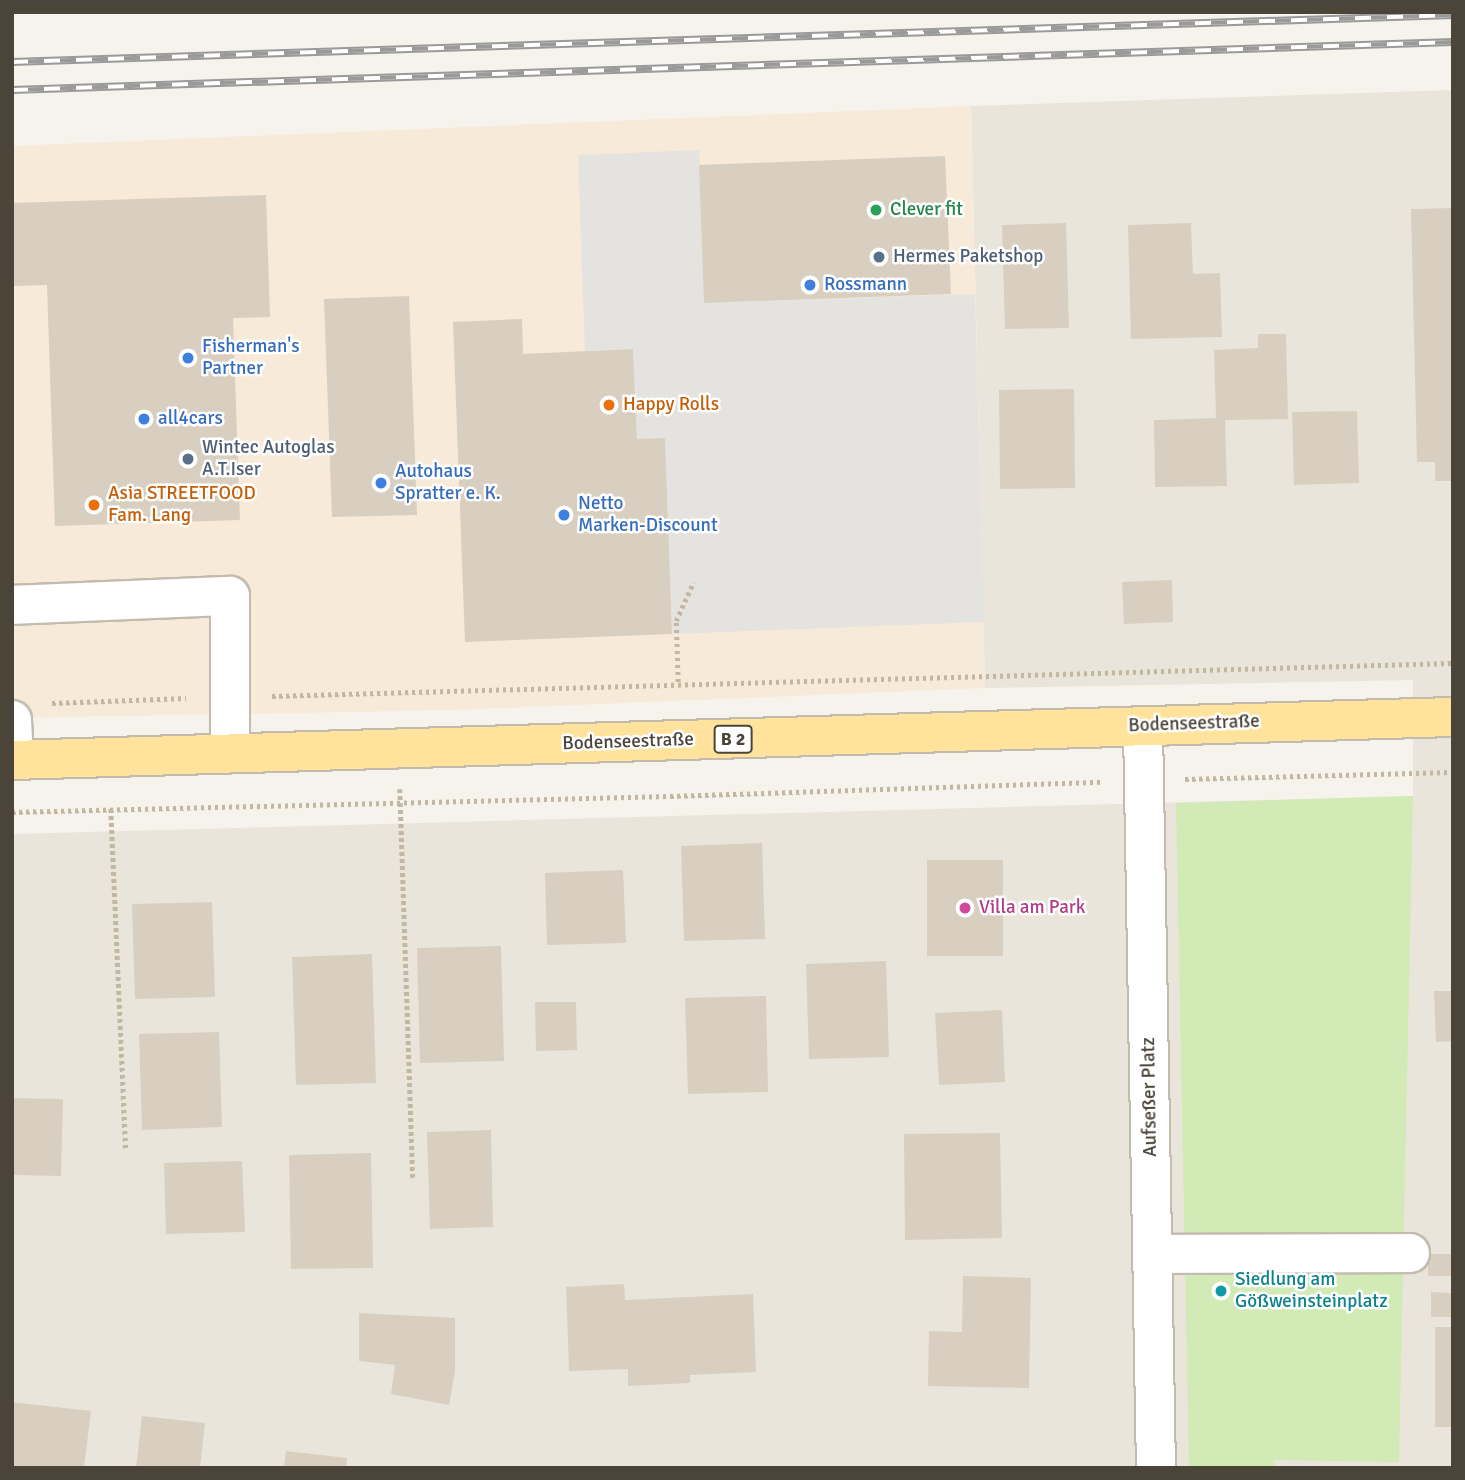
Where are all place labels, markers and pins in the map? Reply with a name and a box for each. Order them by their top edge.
place label: Clever fit [890,199,963,221]
marker: Clever fit [868,202,884,218]
place label: Hermes Paketshop [893,246,1043,268]
marker: Hermes Paketshop [871,249,887,265]
place label: Rossmann [824,274,907,296]
marker: Rossmann [802,277,818,293]
place label: Fisherman's Partner [202,336,300,380]
marker: Fisherman's Partner [180,350,196,366]
place label: Happy Rolls [623,394,719,416]
marker: Happy Rolls [601,397,617,413]
place label: all4cars [158,408,223,430]
marker: all4cars [136,411,152,427]
place label: Wintec Autoglas A.T.Iser [202,437,335,481]
marker: Wintec Autoglas A.T.Iser [180,451,196,467]
place label: Autohaus Spratter e. K. [395,461,501,505]
marker: Autohaus Spratter e. K. [373,475,389,491]
place label: Asia STREETFOOD Fam. Lang [108,483,256,527]
place label: Netto Marken-Discount [578,493,718,537]
marker: Asia STREETFOOD Fam. Lang [86,497,102,513]
marker: Netto Marken-Discount [556,507,572,523]
place label: Villa am Park [979,897,1085,919]
marker: Villa am Park [957,900,973,916]
place label: Siedlung am Gößweinsteinplatz [1235,1269,1388,1313]
marker: Siedlung am Gößweinsteinplatz [1213,1283,1229,1299]

